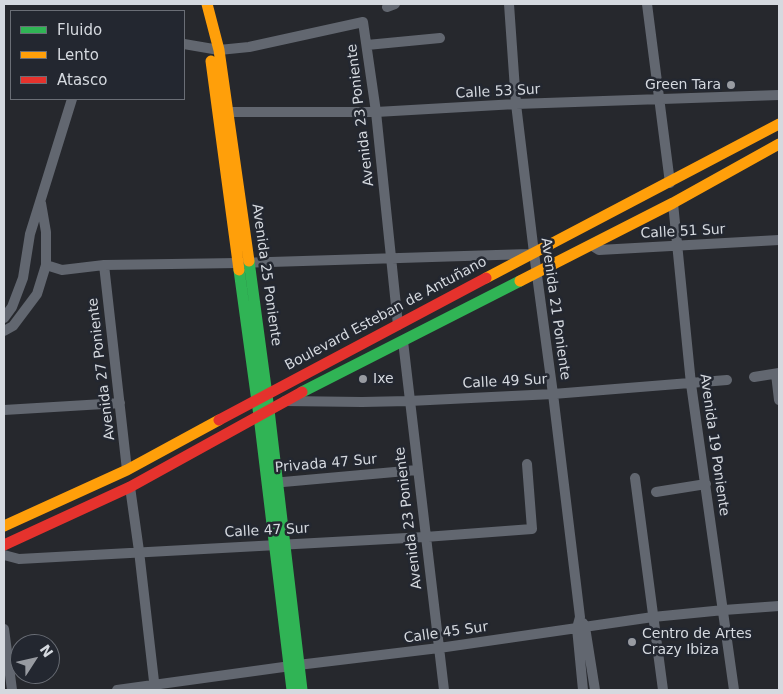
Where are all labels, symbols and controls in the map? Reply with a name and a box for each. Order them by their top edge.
legend [10,10,185,100]
text: Fluido [57,21,102,39]
street label: Avenida 23 Poniente [344,43,378,187]
text: Lento [57,46,99,64]
text: Atasco [57,71,107,89]
place label: Green Tara [645,77,721,93]
marker: Green Tara [725,79,737,91]
street label: Calle 53 Sur [455,81,541,103]
street label: Avenida 25 Poniente [248,203,284,347]
street label: Calle 51 Sur [640,221,726,243]
street label: Avenida 21 Poniente [537,237,573,381]
street label: Boulevard Esteban de Antuñano [282,254,490,374]
street label: Avenida 27 Poniente [85,297,119,441]
place label: Ixe [373,371,394,387]
street label: Calle 49 Sur [462,371,548,393]
marker: Ixe [357,373,369,385]
street label: Avenida 19 Poniente [696,373,732,517]
street label: Avenida 23 Poniente [392,446,426,590]
street label: Privada 47 Sur [274,451,378,477]
street label: Calle 47 Sur [224,520,310,542]
street label: Calle 45 Sur [403,619,489,647]
place label: Centro de Artes Crazy Ibiza [642,626,752,658]
north arrow [10,634,60,684]
marker: Centro de Artes Crazy Ibiza [626,636,638,648]
text: N [37,642,56,660]

